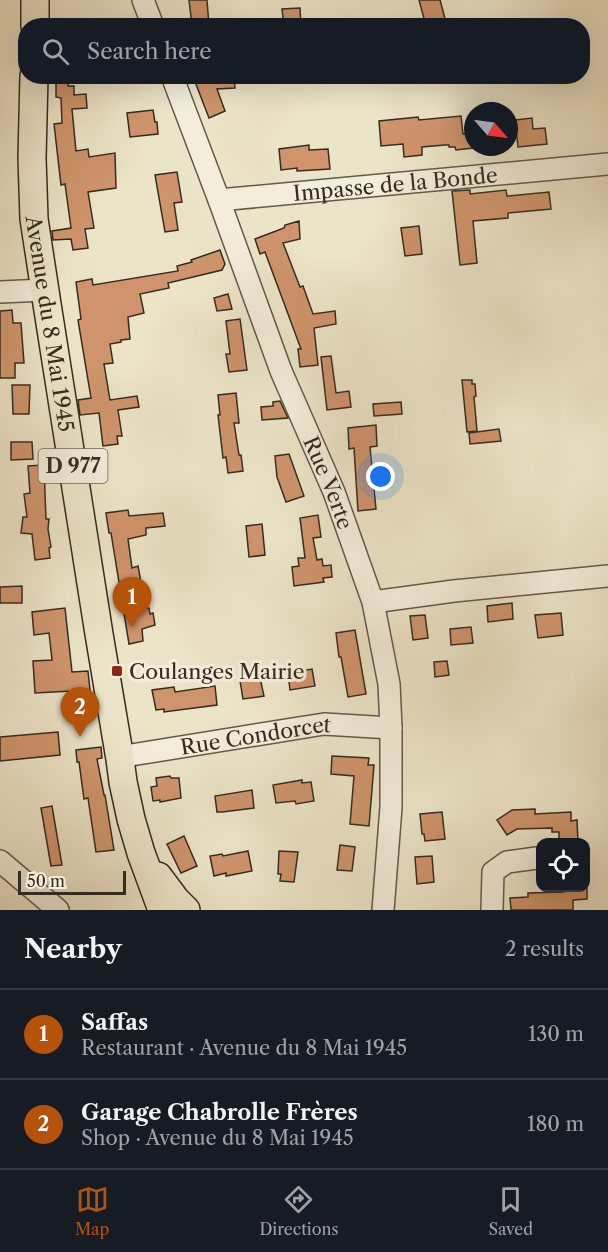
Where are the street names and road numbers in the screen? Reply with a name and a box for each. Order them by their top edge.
street label: Impasse de la Bonde [292,162,499,206]
street label: Avenue du 8 Mai 1945 [21,213,79,434]
street label: Rue Verte [299,432,359,532]
road number: D 977 [38,449,107,483]
street label: Rue Condorcet [178,711,332,759]

